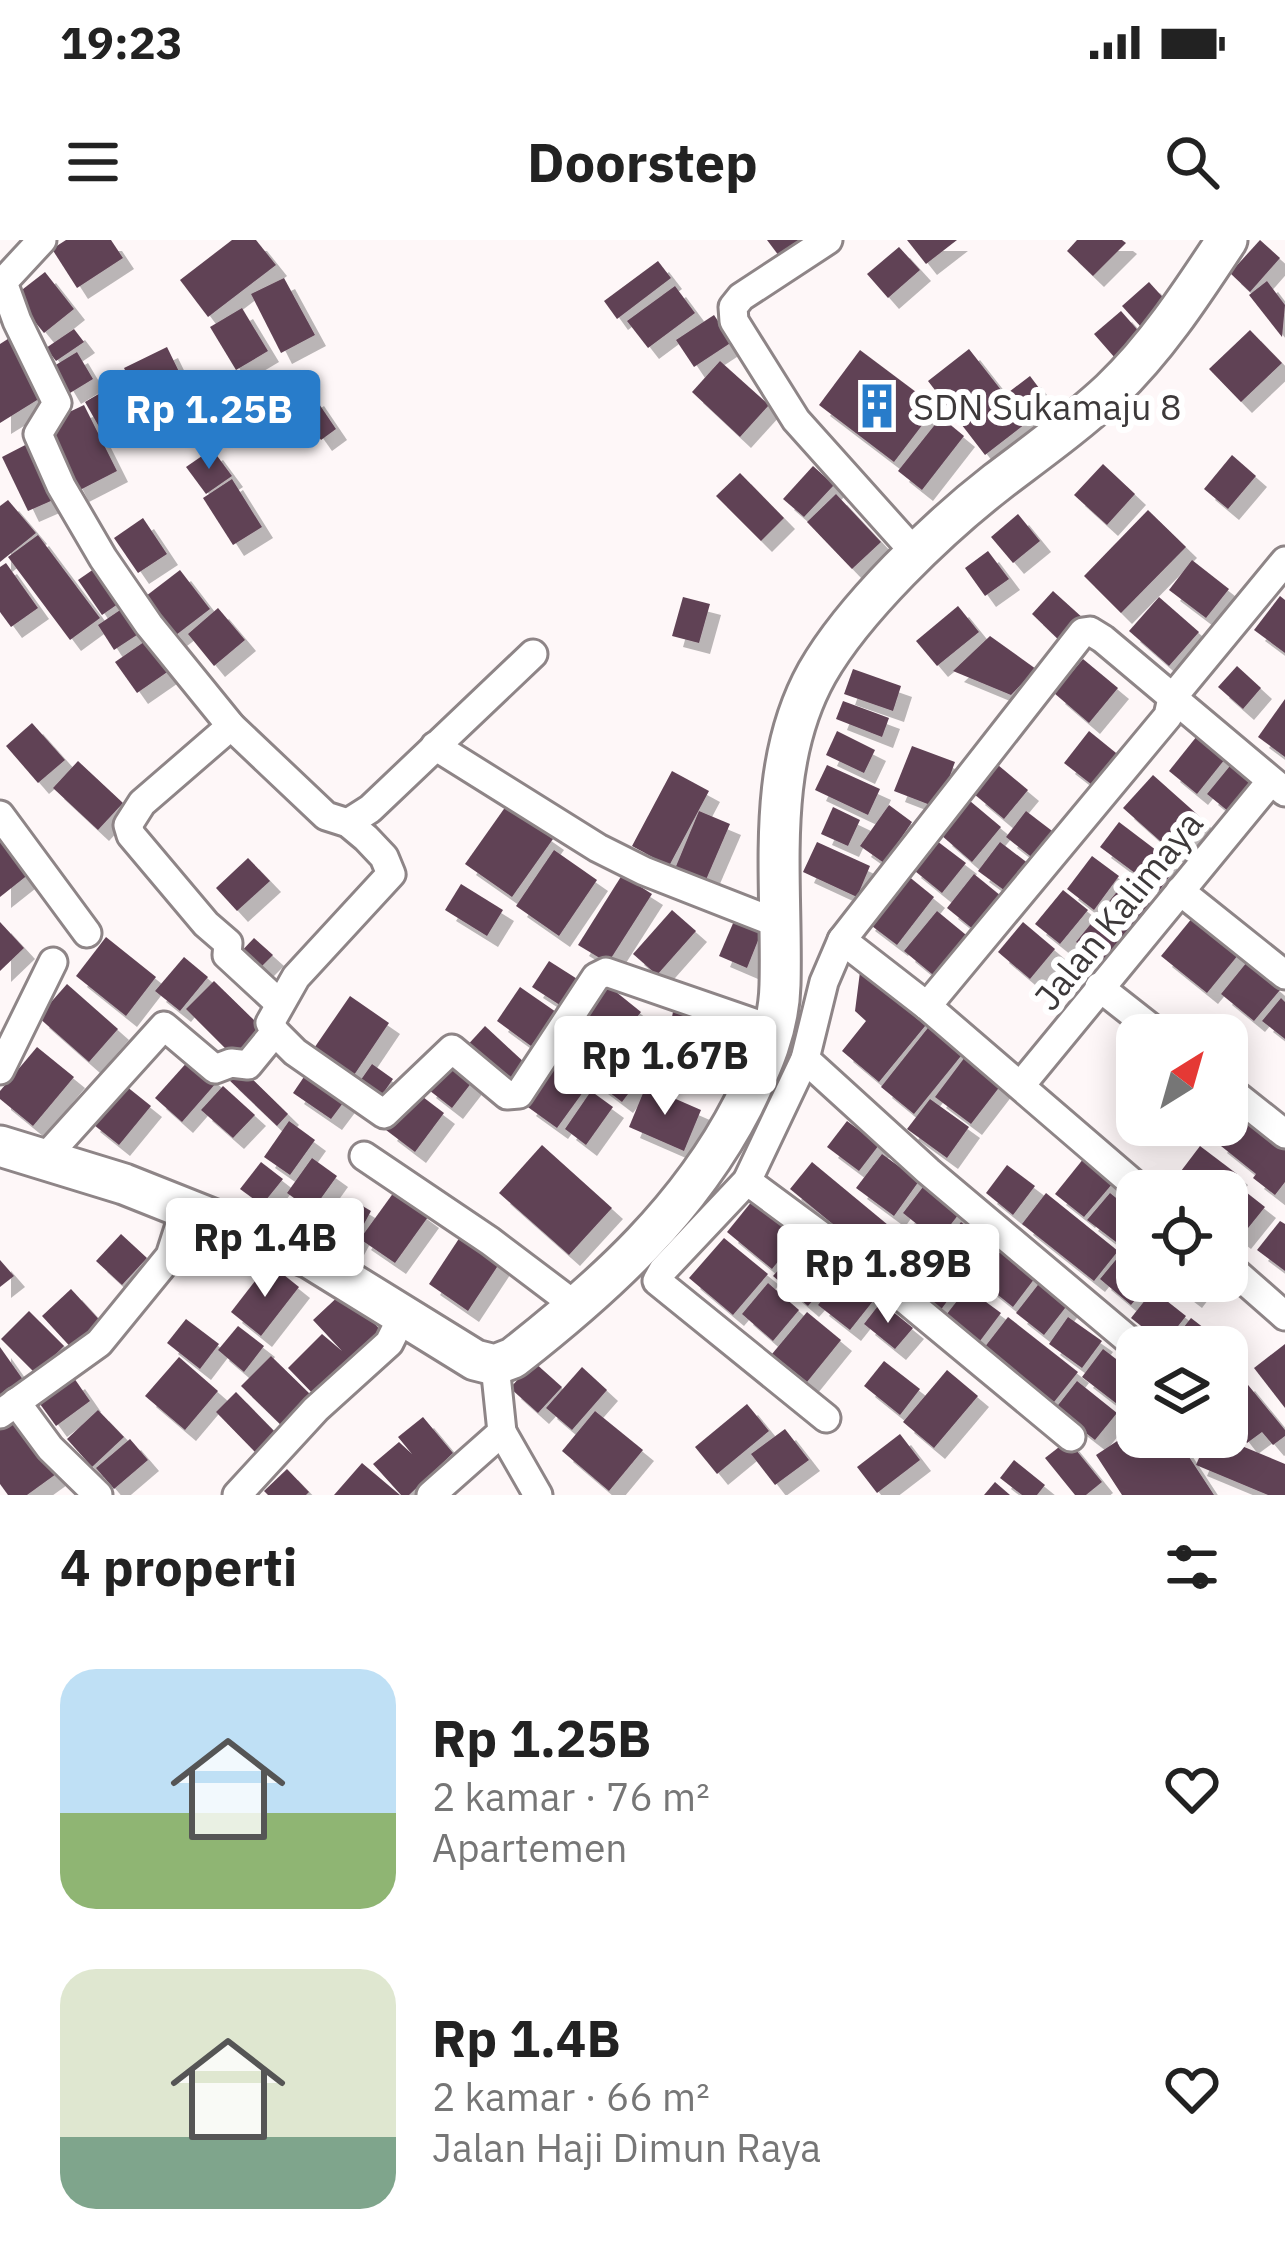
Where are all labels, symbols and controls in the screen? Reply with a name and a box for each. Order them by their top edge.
text: 19:23 [60,13,183,71]
text: Doorstep [527,127,758,197]
icon: menu [60,129,126,195]
icon: search [1159,129,1225,195]
pin: Rp 1.25B [85,370,333,472]
building icon: SDN Sukamaju 8 [852,381,902,431]
text: Rp 1.25B [125,383,293,434]
place label: SDN Sukamaju 8 [913,383,1182,430]
street label: Jalan Kalimaya [1023,801,1213,1019]
north arrow [1116,1014,1248,1146]
map controls [1116,1014,1248,1458]
pin: Rp 1.67B [541,1016,789,1118]
text: Rp 1.67B [581,1029,749,1080]
button: locate [1116,1170,1248,1302]
pin: Rp 1.4B [154,1198,376,1300]
text: Rp 1.4B [193,1211,337,1262]
pin: Rp 1.89B [764,1224,1012,1326]
text: Rp 1.89B [804,1237,972,1288]
button: layers [1116,1326,1248,1458]
text: 4 properti [60,1534,297,1600]
icon: filters [1159,1534,1225,1600]
text: Rp 1.25B [432,1705,651,1771]
icon: home [156,1717,300,1861]
icon: heart [1159,1756,1225,1822]
text: 2 kamar · 76 m² [432,1771,710,1822]
text: Apartemen [432,1822,627,1873]
text: Rp 1.4B [432,2005,620,2071]
icon: home [156,2017,300,2161]
icon: heart [1159,2056,1225,2122]
text: 2 kamar · 66 m² [432,2071,710,2122]
text: Jalan Haji Dimun Raya [432,2122,821,2173]

